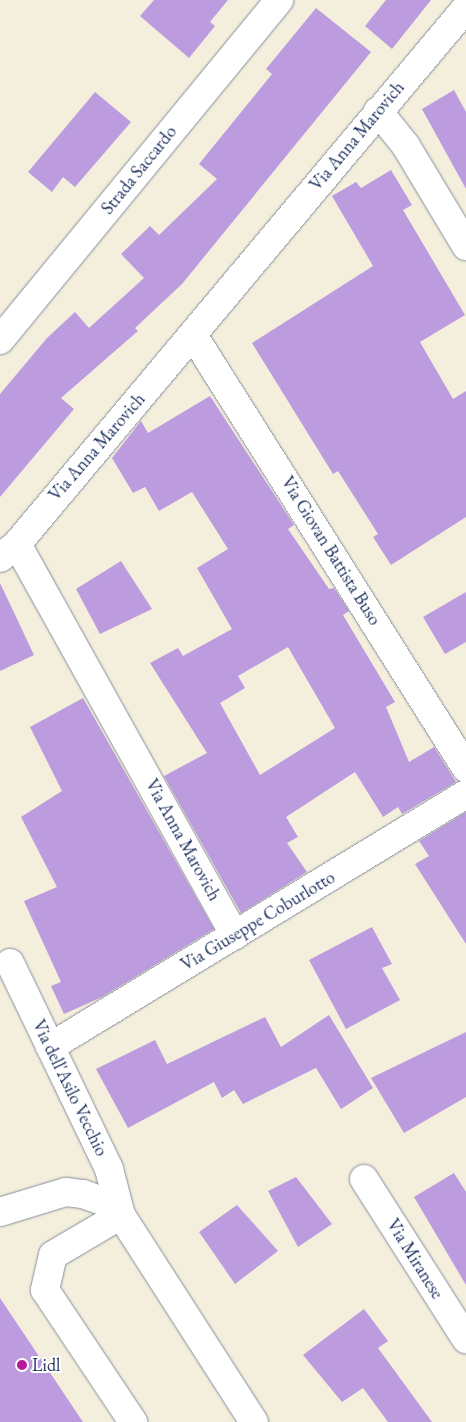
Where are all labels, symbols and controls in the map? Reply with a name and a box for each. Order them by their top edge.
street label: Via Anna Marovich [305,77,409,195]
street label: Strada Saccardo [97,121,181,219]
street label: Via Anna Marovich [44,389,150,505]
street label: Via Giovan Battista Buso [276,473,386,629]
street label: Via Anna Marovich [141,775,225,905]
street label: Via Giuseppe Coburlotto [177,866,339,976]
street label: Via dell'Asilo Vecchio [28,1016,112,1160]
street label: Via Miranese [382,1215,448,1303]
place label: Lidl [32,1354,60,1376]
marker: Lidl [16,1359,28,1371]

